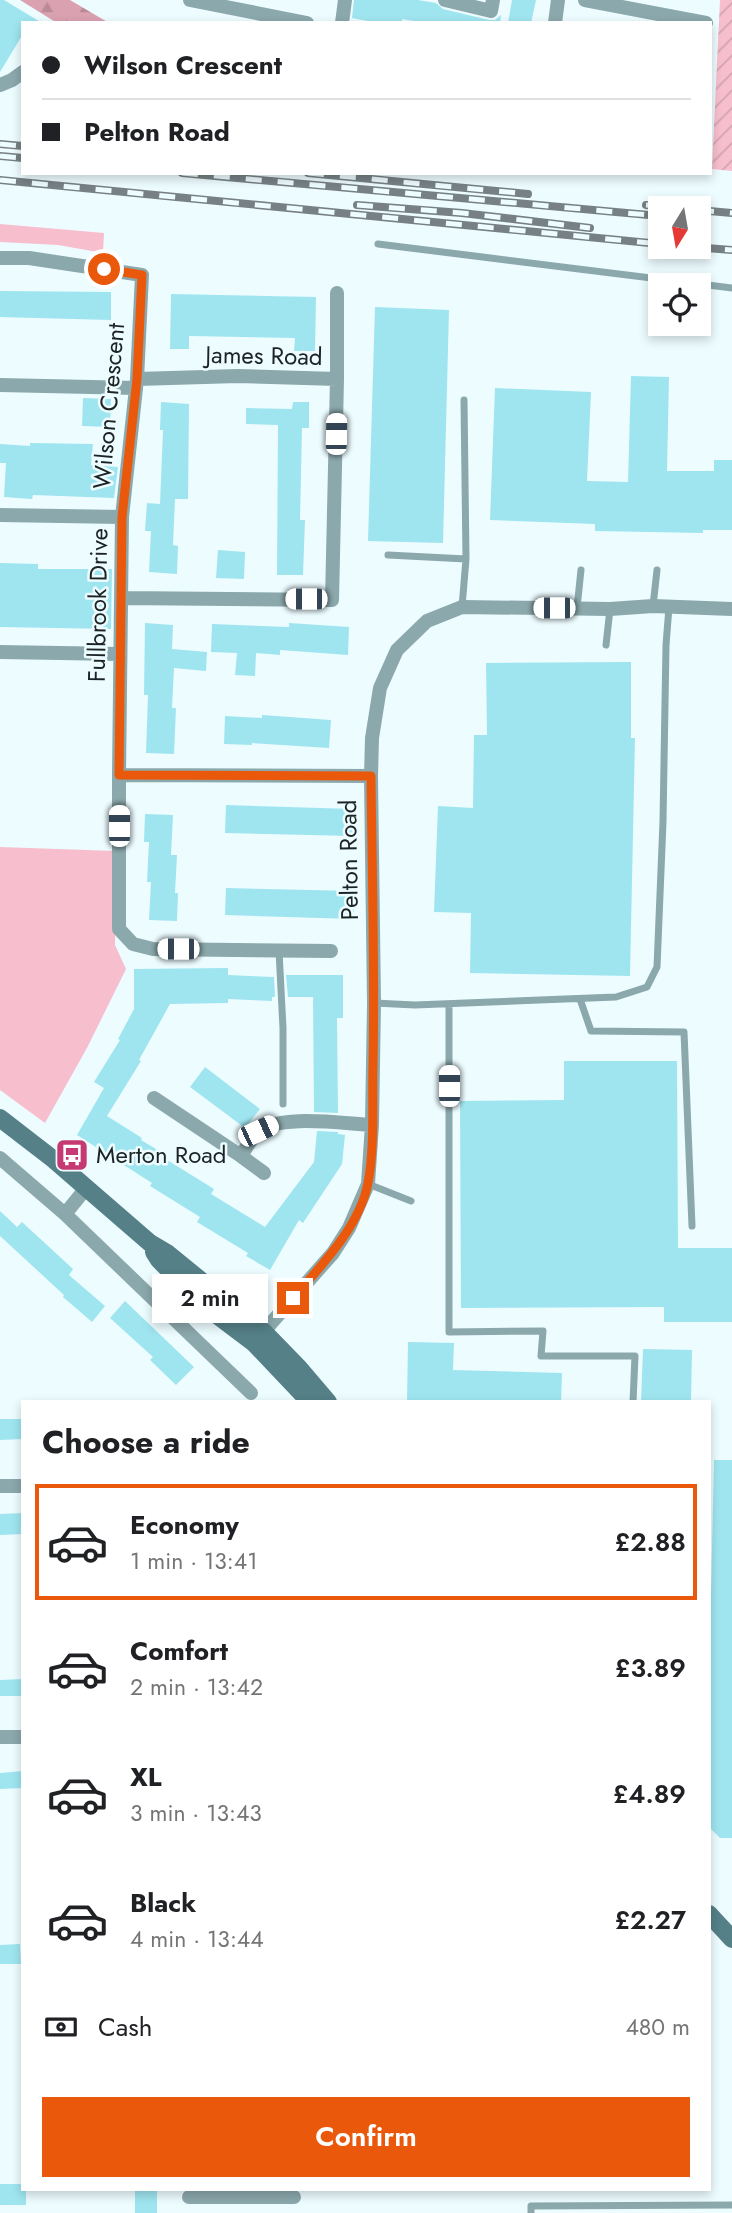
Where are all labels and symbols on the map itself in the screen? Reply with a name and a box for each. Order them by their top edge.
north arrow [648,196,710,259]
route start [88,253,120,285]
street label: Wilson Crescent [84,321,133,490]
street label: James Road [202,337,323,374]
car [326,413,347,455]
street label: Fullbrook Drive [79,528,116,682]
car [286,589,328,610]
car [534,598,576,619]
street label: Pelton Road [330,799,367,921]
car [109,805,130,847]
car [158,939,200,960]
car [439,1065,460,1107]
car [235,1113,282,1149]
bus stop icon: Merton Road [53,1136,91,1174]
place label: Merton Road [96,1137,226,1172]
callout: 2 min [153,1274,268,1322]
route end [277,1282,309,1314]

